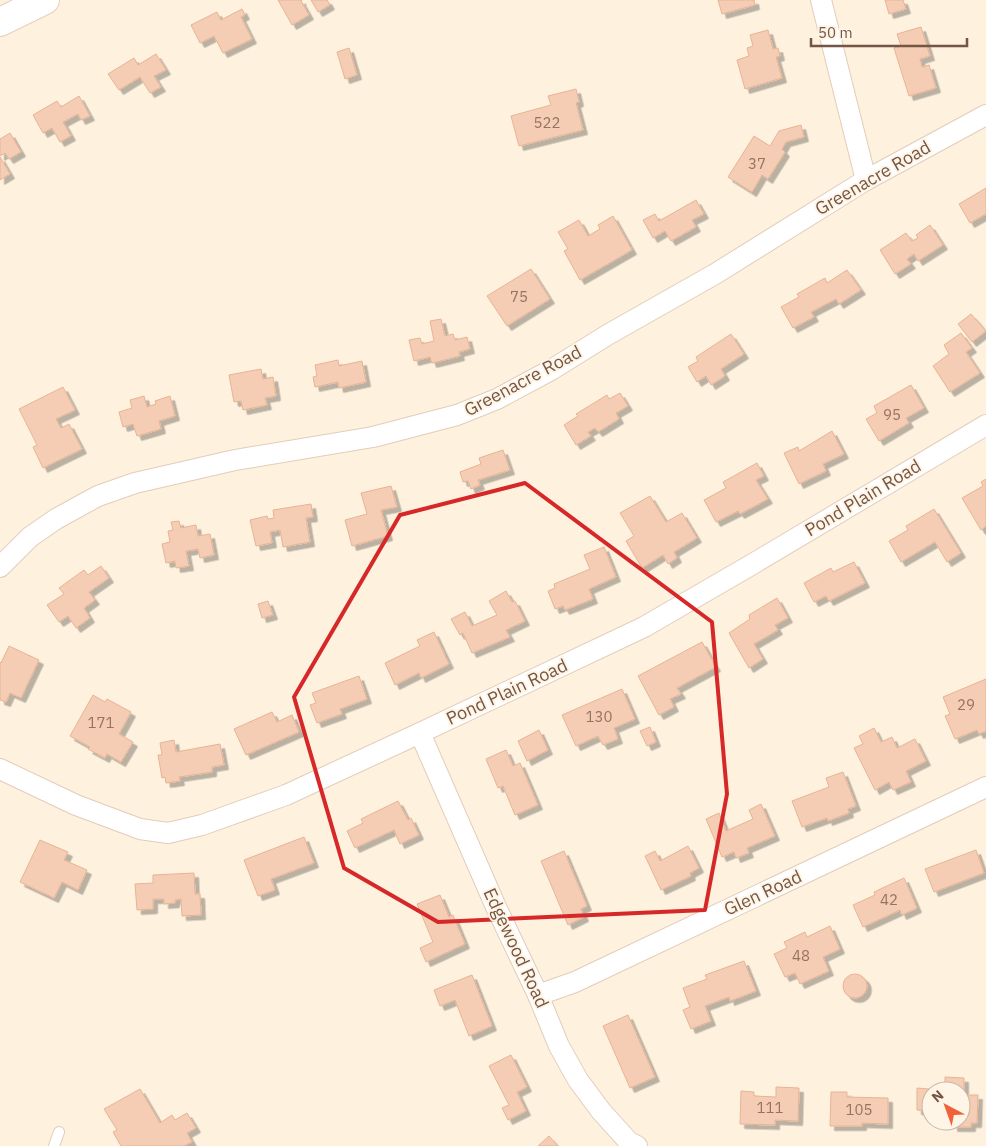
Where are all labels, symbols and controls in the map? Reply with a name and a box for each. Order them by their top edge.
scale bar [811,15,967,47]
text: 50 m [818,23,853,42]
house number: 522 [533,113,561,132]
street label: Greenacre Road [811,135,935,220]
house number: 37 [748,154,766,173]
house number: 75 [510,287,528,306]
street label: Greenacre Road [460,340,585,421]
house number: 95 [883,405,901,424]
street label: Pond Plain Road [801,454,925,541]
street label: Pond Plain Road [442,653,571,730]
house number: 29 [957,695,975,714]
house number: 130 [585,707,613,726]
house number: 171 [87,713,115,732]
street label: Glen Road [720,865,805,921]
street label: Edgewood Road [479,884,554,1012]
house number: 42 [880,890,898,909]
house number: 48 [792,946,810,965]
north arrow [921,1081,971,1131]
text: N [928,1086,947,1106]
house number: 111 [756,1098,784,1117]
house number: 105 [845,1100,873,1119]

